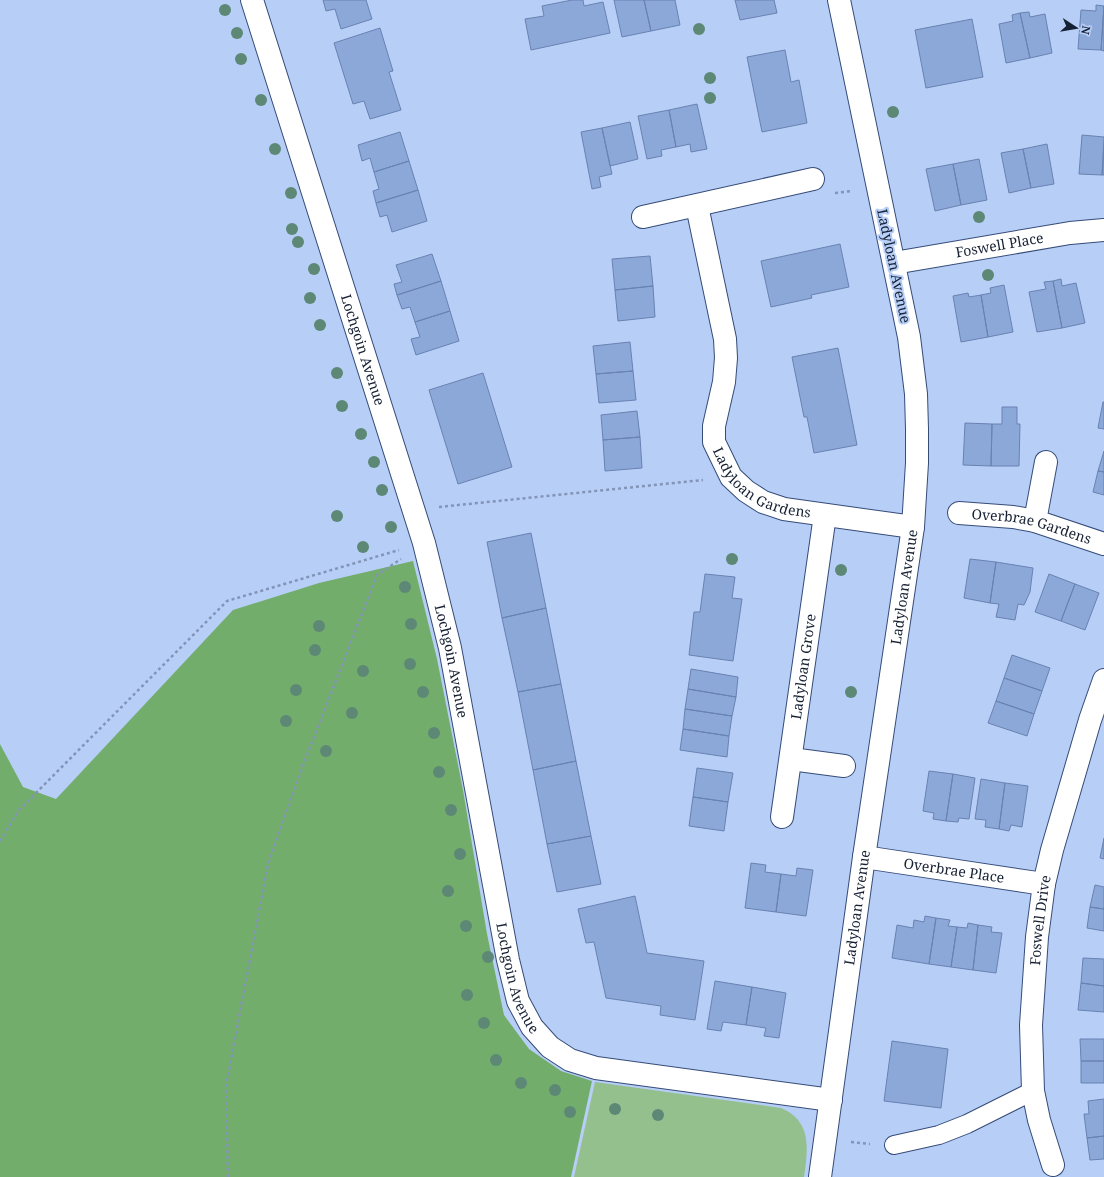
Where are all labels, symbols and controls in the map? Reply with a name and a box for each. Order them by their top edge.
north arrow [1056,8,1096,48]
text: N [1078,24,1095,36]
street label: Ladyloan Avenue [873,207,916,325]
street label: Foswell Place [954,228,1045,261]
street label: Lochgoin Avenue [337,292,390,408]
street label: Ladyloan Gardens [709,444,812,522]
street label: Overbrae Gardens [971,504,1094,548]
street label: Ladyloan Avenue [886,528,922,646]
street label: Lochgoin Avenue [431,602,473,719]
street label: Ladyloan Grove [786,612,820,720]
street label: Ladyloan Avenue [839,849,874,966]
street label: Overbrae Place [902,853,1006,887]
street label: Foswell Drive [1025,873,1055,966]
street label: Lochgoin Avenue [492,921,543,1037]

